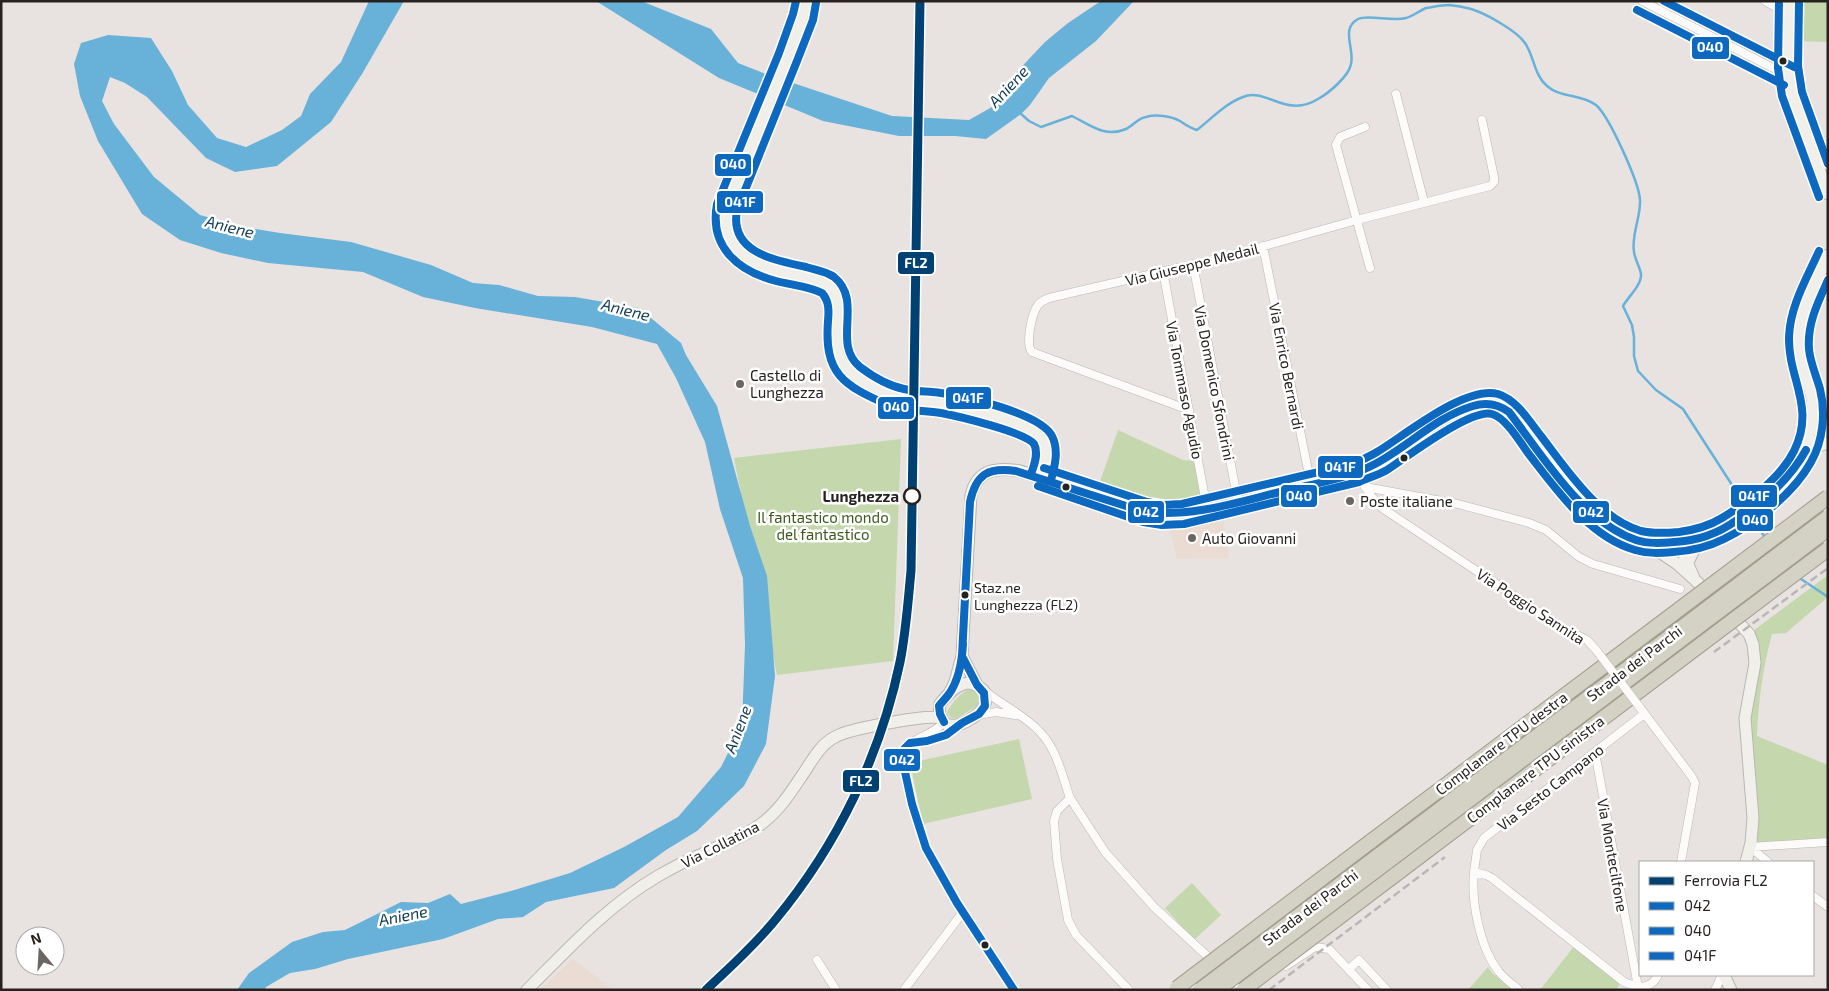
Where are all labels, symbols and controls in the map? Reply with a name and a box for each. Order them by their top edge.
line badge: 040 [1691,36,1730,60]
text: 040 [1697,38,1723,55]
unlabelled marker [1778,56,1788,66]
water label: Aniene [983,61,1032,111]
line badge: 040 [714,153,752,177]
text: 040 [720,155,746,172]
line badge: 041F [716,190,764,214]
text: 041F [724,193,756,210]
water label: Aniene [203,211,257,241]
street label: Via Giuseppe Medail [1123,239,1261,289]
line badge: FL2 [897,251,935,275]
text: FL2 [904,254,928,271]
water label: Aniene [599,294,653,324]
street label: Via Enrico Bernardi [1266,301,1308,431]
street label: Via Domenico Sfondrini [1191,304,1239,462]
street label: Via Tommaso Agudio [1163,319,1207,461]
place label: Castello di Lunghezza [750,366,824,401]
marker: Castello di Lunghezza [734,378,746,390]
line badge: 041F [945,386,992,410]
text: 041F [952,389,984,406]
line badge: 040 [877,396,915,420]
text: 040 [883,398,909,415]
unlabelled marker [1399,453,1409,463]
line badge: 041F [1317,455,1364,479]
text: 041F [1324,458,1356,475]
unlabelled marker [1061,482,1071,492]
line badge: 040 [1280,484,1318,508]
line badge: 041F [1730,484,1778,508]
place label: Lunghezza [823,487,899,505]
marker: Lunghezza [903,487,921,505]
text: 040 [1286,487,1312,504]
text: 041F [1738,487,1770,504]
place label: Poste italiane [1360,492,1453,510]
marker: Poste italiane [1344,495,1356,507]
line badge: 042 [1127,500,1165,524]
line badge: 042 [1572,500,1610,524]
text: 042 [1133,503,1159,520]
text: 042 [1578,503,1604,520]
park label: Il fantastico mondo del fantastico [757,508,889,543]
line badge: 040 [1736,508,1774,532]
text: 040 [1742,511,1768,528]
place label: Auto Giovanni [1202,529,1296,547]
marker: Auto Giovanni [1186,532,1198,544]
street label: Via Poggio Sannita [1473,564,1589,648]
place label: Staz.ne Lunghezza (FL2) [974,579,1078,613]
marker: Staz.ne Lunghezza (FL2) [960,590,970,600]
street label: Strada dei Parchi [1583,621,1685,705]
street label: Complanare TPU destra [1431,687,1571,799]
water label: Aniene [719,702,755,756]
street label: Complanare TPU sinistra [1463,711,1607,827]
street label: Via Sesto Campano [1493,740,1607,834]
line badge: 042 [883,748,921,772]
text: 042 [889,751,915,768]
line badge: FL2 [842,769,880,793]
text: FL2 [849,772,873,789]
street label: Via Montecilfone [1594,797,1632,913]
street label: Via Collatina [678,817,762,871]
legend [1639,861,1814,976]
street label: Strada dei Parchi [1259,865,1361,949]
text: Ferrovia FL2 [1684,871,1768,889]
text: 042 [1684,896,1711,914]
water label: Aniene [376,901,430,929]
text: 040 [1684,921,1711,939]
north arrow [15,926,65,976]
text: N [28,929,43,948]
unlabelled marker [980,940,990,950]
text: 041F [1684,946,1716,964]

